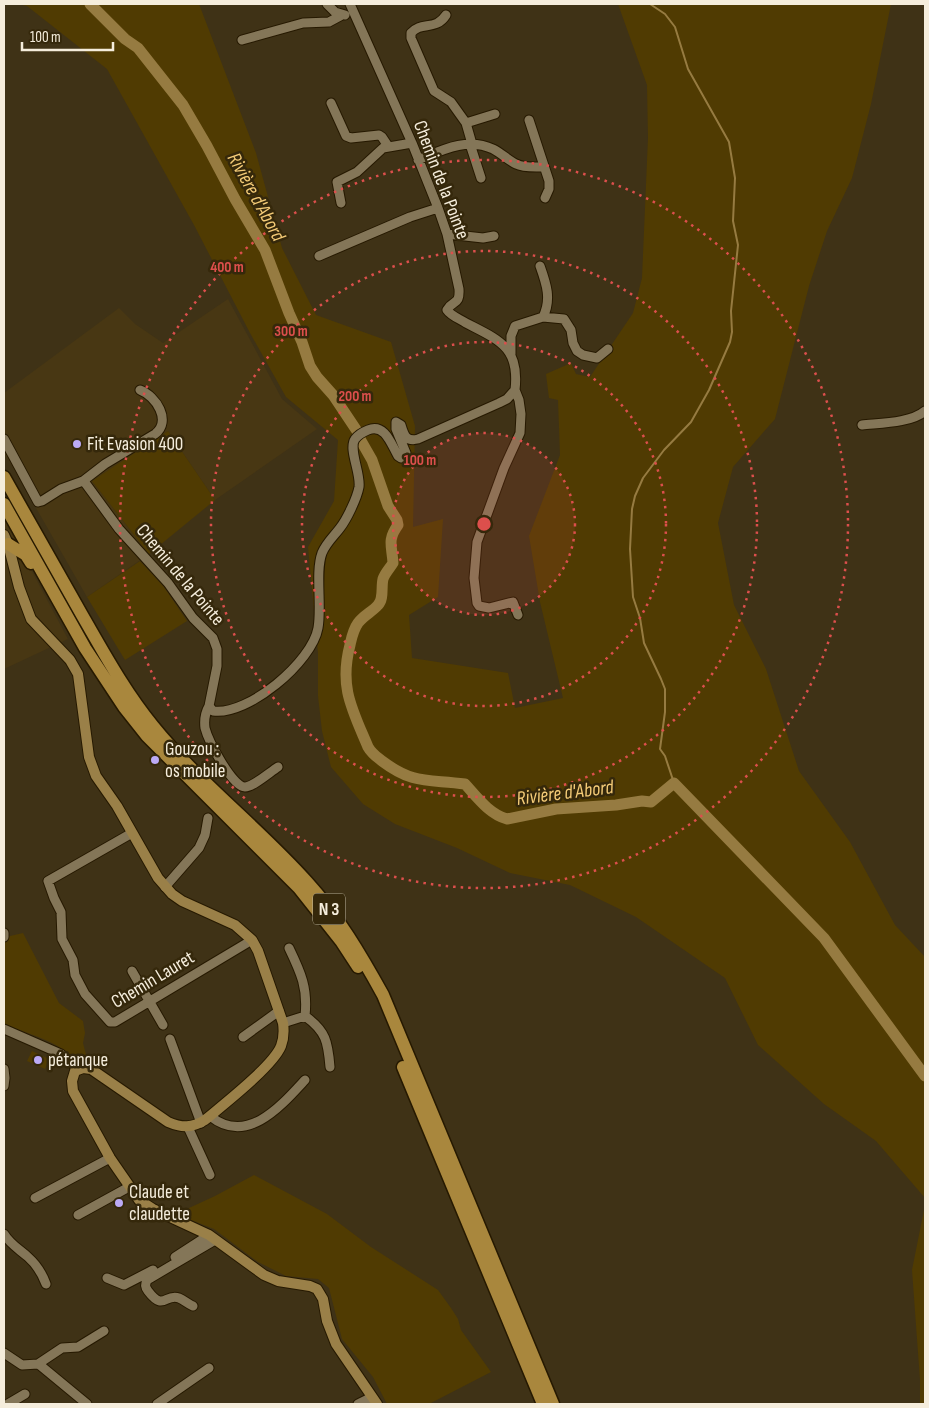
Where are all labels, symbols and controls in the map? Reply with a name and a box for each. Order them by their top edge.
scale bar [22,20,114,52]
text: 100 m [30,28,61,47]
street label: Chemin de la Pointe [408,117,474,243]
water label: Rivière d'Abord [222,149,291,246]
text: 400 m [210,258,244,277]
text: 300 m [274,322,308,341]
text: 200 m [338,387,372,406]
place label: Fit Evasion 400 [87,433,183,456]
marker: Fit Evasion 400 [71,438,83,450]
text: 100 m [404,451,436,470]
centre of rings [475,515,493,533]
street label: Chemin de la Pointe [131,520,229,630]
place label: Gouzou : os mobile [165,738,225,783]
marker: Gouzou : os mobile [149,754,161,766]
water label: Rivière d'Abord [515,775,616,811]
road number: N 3 [313,894,345,924]
street label: Chemin Lauret [107,946,199,1014]
place label: pétanque [48,1049,108,1072]
marker: pétanque [32,1054,44,1066]
place label: Claude et claudette [129,1181,190,1226]
marker: Claude et claudette [113,1197,125,1209]

